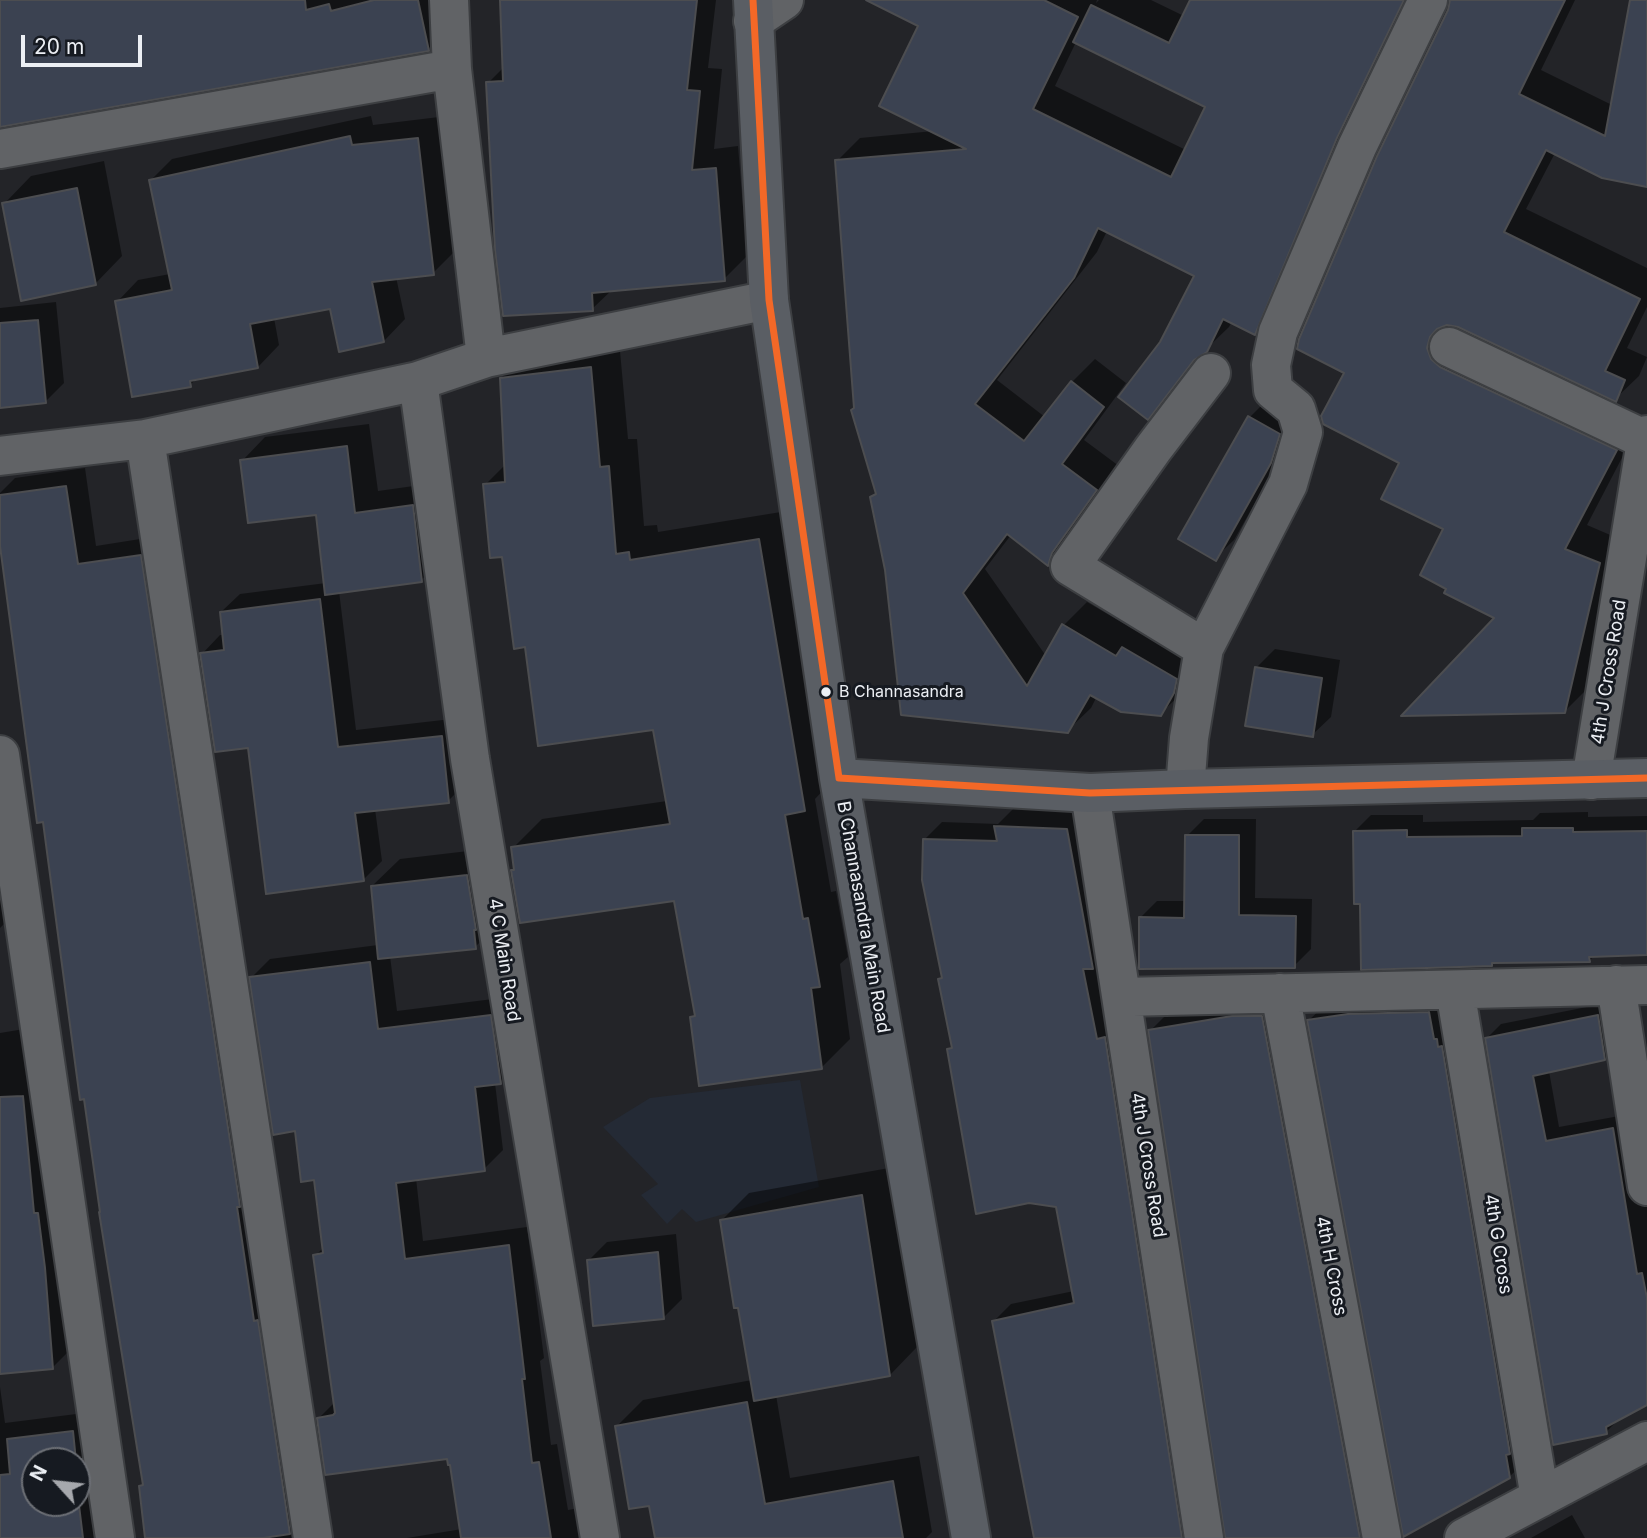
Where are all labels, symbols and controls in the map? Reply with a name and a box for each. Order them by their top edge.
scale bar [24,21,145,65]
text: 20 m [34,34,84,59]
street label: 4th J Cross Road [1587,598,1631,746]
place label: B Channasandra [839,682,964,702]
marker: B Channasandra [819,685,833,699]
street label: B Channasandra Main Road [832,799,894,1035]
street label: 4 C Main Road [484,897,524,1023]
street label: 4th J Cross Road [1126,1091,1170,1239]
street label: 4th G Cross [1479,1192,1517,1296]
street label: 4th H Cross [1311,1214,1351,1318]
north arrow [21,1447,91,1517]
text: N [25,1461,52,1485]

